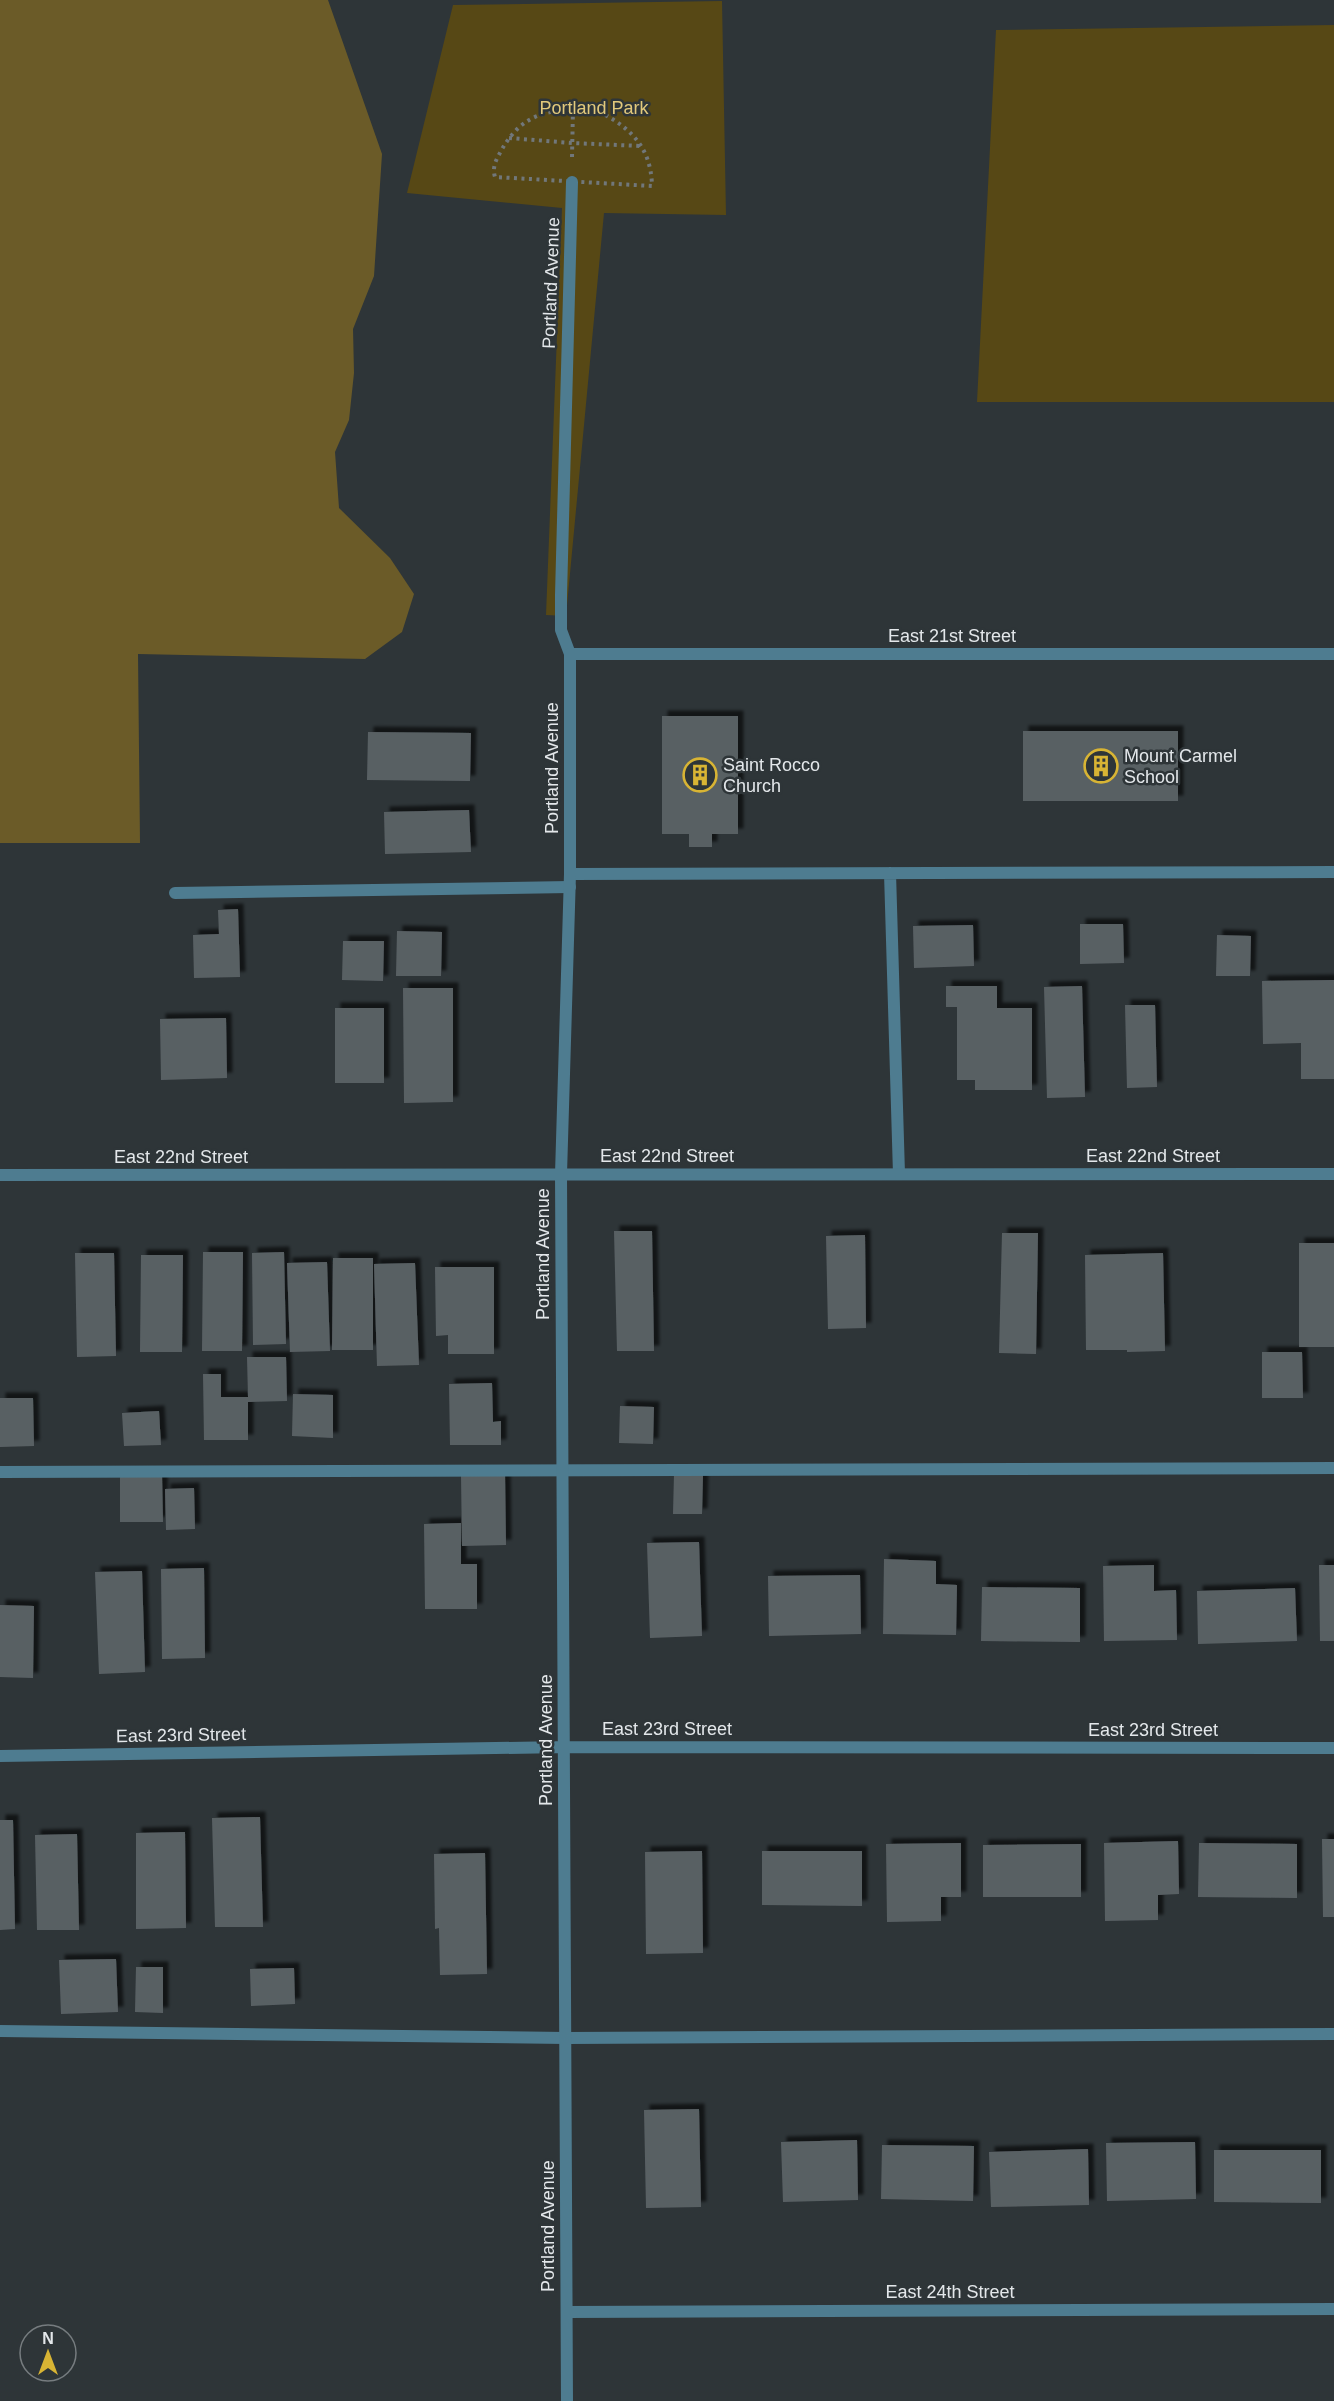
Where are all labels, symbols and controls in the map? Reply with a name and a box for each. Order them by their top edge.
park label: Portland Park [539,98,650,118]
street label: Portland Avenue [539,217,563,349]
street label: East 21st Street [888,626,1016,646]
street label: Portland Avenue [542,702,562,834]
place label: Mount Carmel School [1124,746,1237,787]
building icon: Mount Carmel School [1083,748,1119,784]
place label: Saint Rocco Church [723,755,820,796]
building icon: Saint Rocco Church [682,757,718,793]
street label: East 22nd Street [600,1146,734,1166]
street label: East 22nd Street [1086,1146,1220,1166]
street label: East 22nd Street [114,1147,248,1167]
street label: Portland Avenue [533,1188,553,1320]
street label: Portland Avenue [536,1674,556,1806]
street label: East 23rd Street [602,1719,732,1739]
street label: East 23rd Street [1088,1720,1218,1740]
street label: East 23rd Street [116,1724,246,1746]
street label: Portland Avenue [538,2160,558,2292]
street label: East 24th Street [885,2282,1015,2302]
north arrow [18,2323,78,2383]
text: N [42,2330,54,2347]

